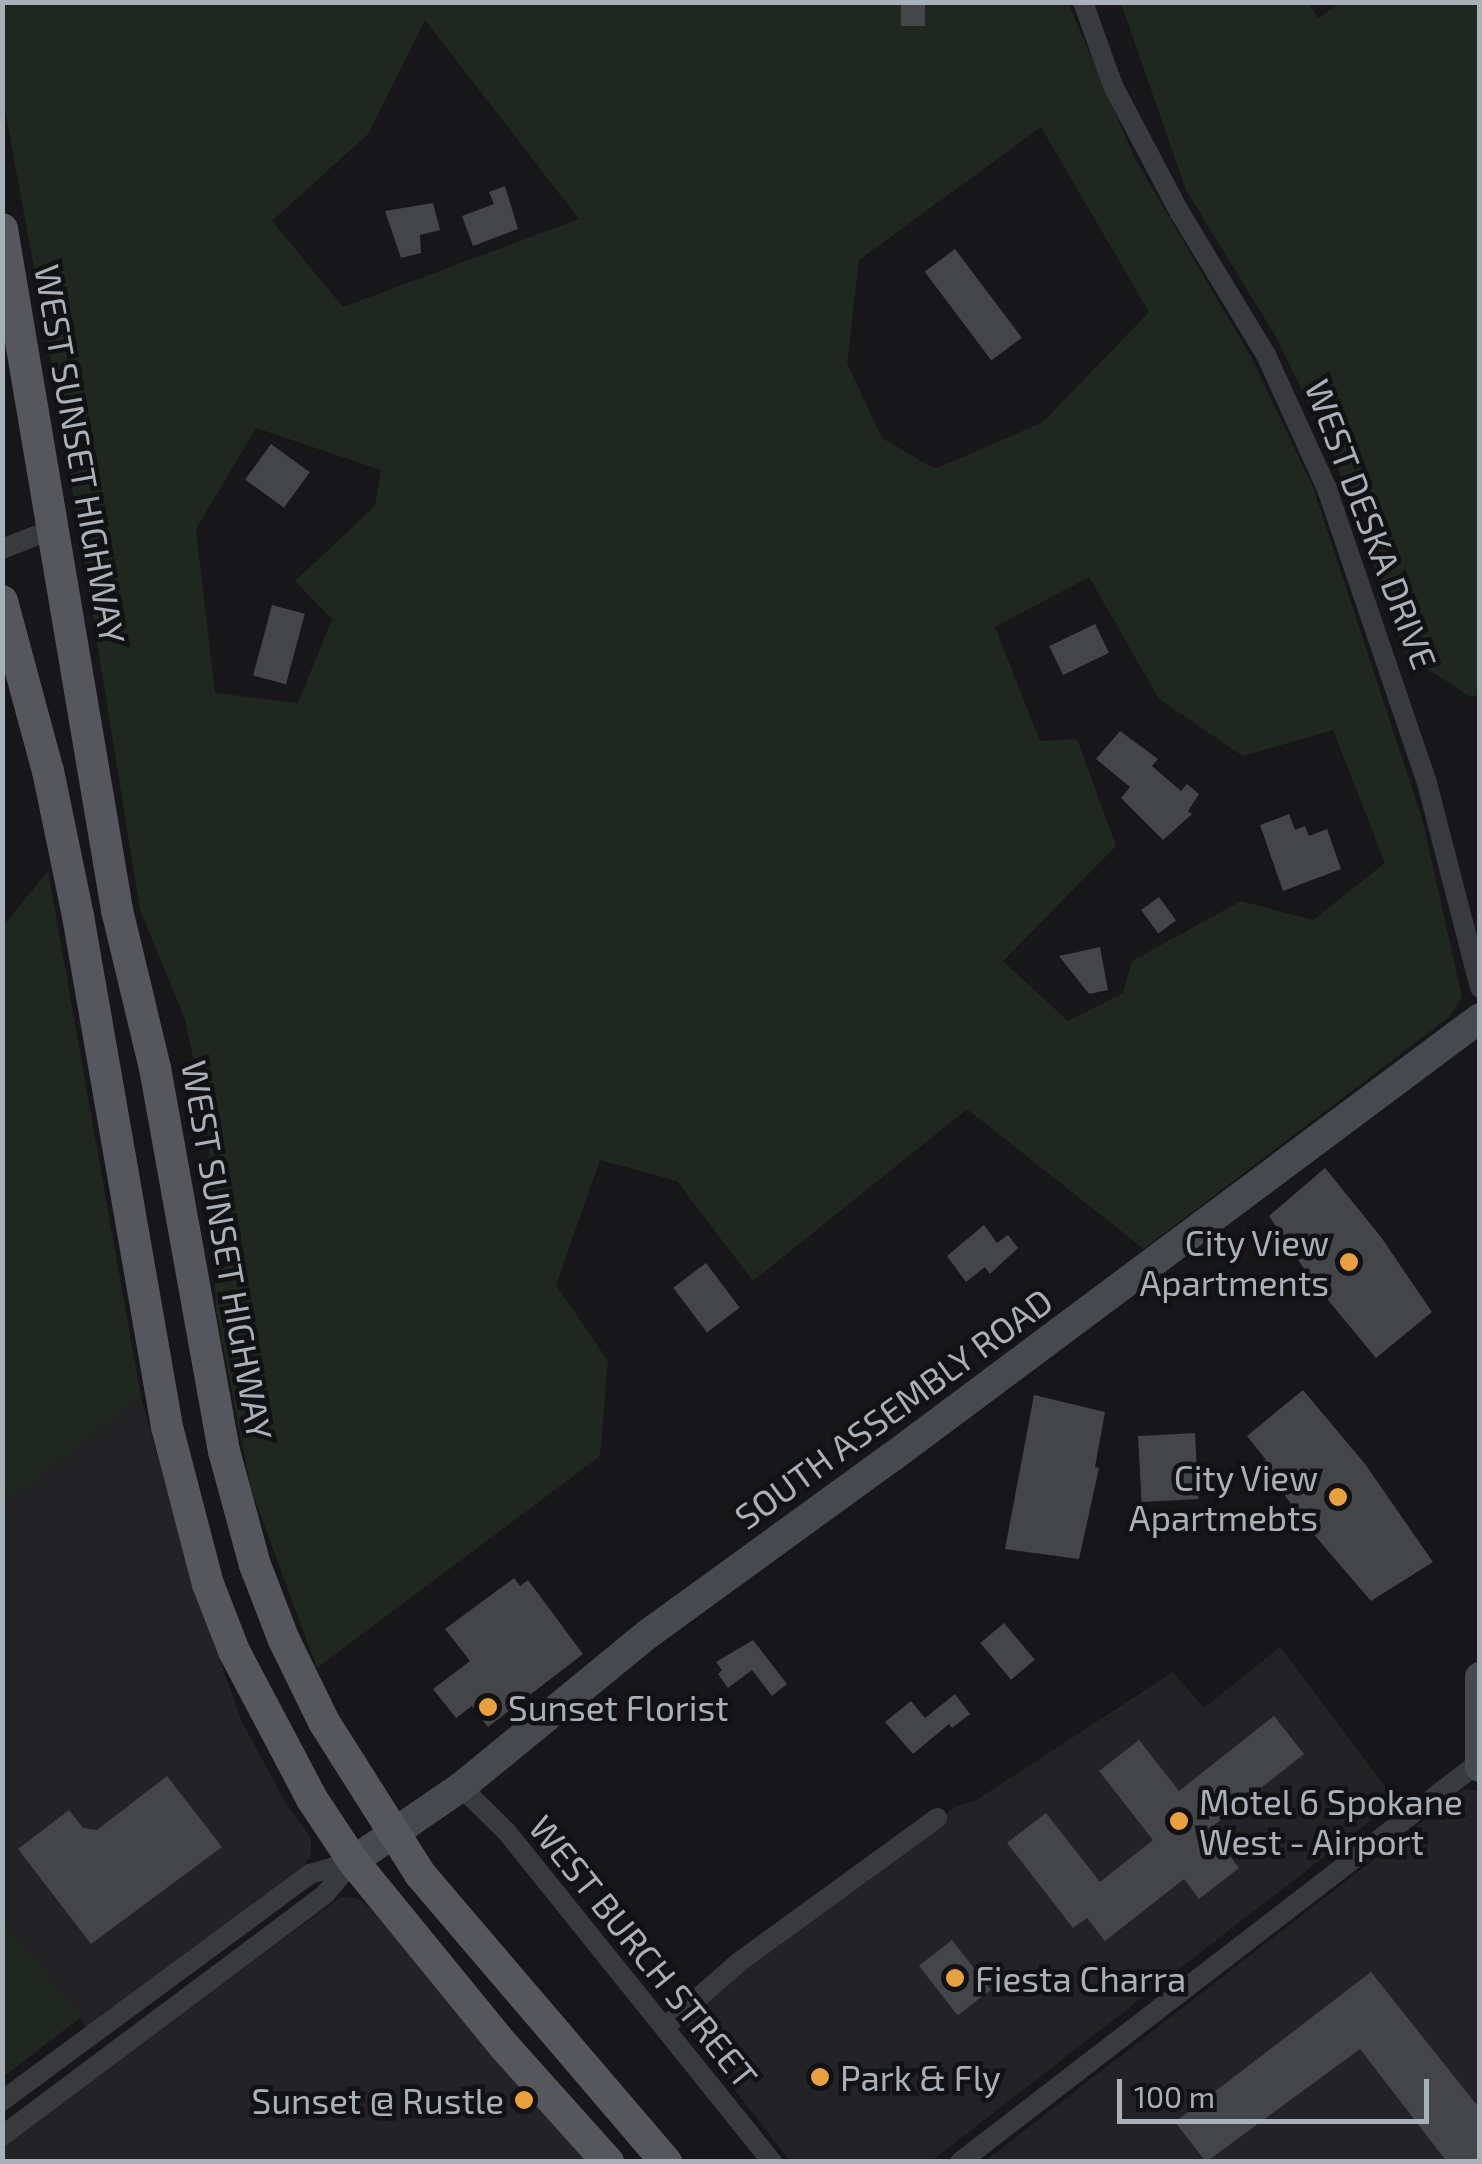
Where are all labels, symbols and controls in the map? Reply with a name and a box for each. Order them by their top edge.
street label: WEST SUNSET HIGHWAY [27,260,135,648]
street label: WEST DESKA DRIVE [1297,373,1447,675]
street label: WEST SUNSET HIGHWAY [174,1056,282,1444]
place label: City View Apartments [1139,1221,1329,1303]
marker: City View Apartments [1338,1251,1360,1273]
street label: SOUTH ASSEMBLY ROAD [726,1278,1060,1538]
place label: City View Apartmebts [1129,1456,1318,1538]
marker: City View Apartmebts [1327,1486,1349,1508]
place label: Sunset Florist [508,1686,729,1728]
marker: Sunset Florist [477,1696,499,1718]
place label: Motel 6 Spokane West - Airport [1199,1780,1464,1862]
street label: WEST BURCH STREET [521,1806,767,2096]
marker: Motel 6 Spokane West - Airport [1168,1810,1190,1832]
place label: Fiesta Charra [975,1957,1186,1999]
marker: Fiesta Charra [944,1967,966,1989]
place label: Park & Fly [840,2056,1001,2098]
scale bar [1122,2059,1434,2121]
marker: Park & Fly [809,2066,831,2088]
text: 100 m [1134,2078,1215,2114]
place label: Sunset @ Rustle [252,2079,504,2121]
marker: Sunset @ Rustle [513,2089,535,2111]

